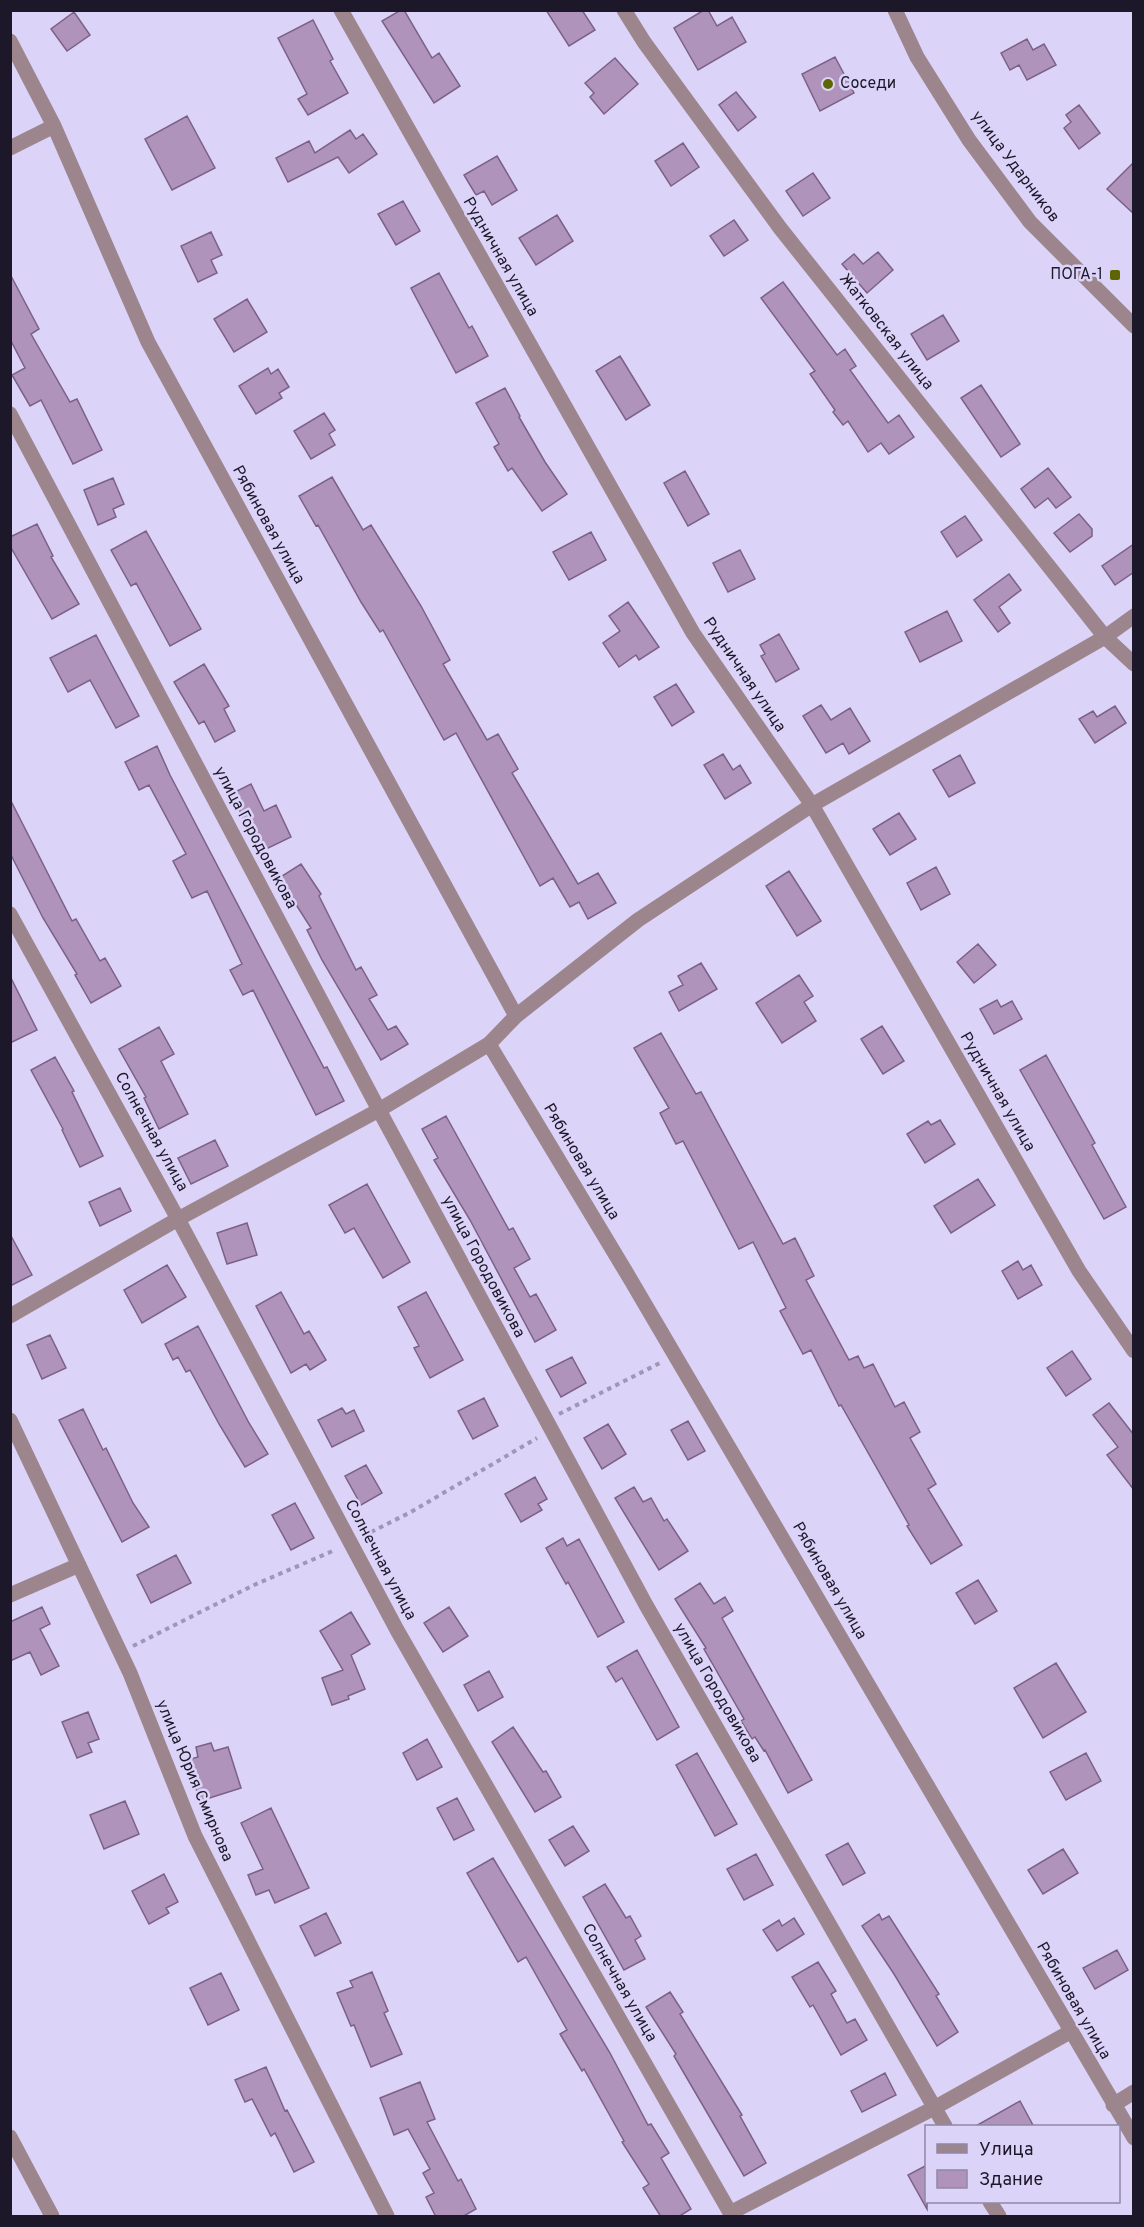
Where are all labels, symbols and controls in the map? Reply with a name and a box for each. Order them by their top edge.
place label: Соседи [840,74,896,94]
marker: Соседи [821,77,835,91]
street label: улица Ударников [966,107,1064,227]
street label: Рудничная улица [458,194,542,320]
place label: ПОГА-1 [1050,265,1103,285]
marker: ПОГА-1 [1108,268,1122,282]
street label: Жатковская улица [834,270,938,394]
street label: Рябиновая улица [227,462,309,588]
street label: Рудничная улица [698,614,790,736]
street label: улица Городовикова [209,763,301,913]
street label: Рудничная улица [955,1029,1039,1155]
street label: Солнечная улица [110,1069,192,1195]
street label: Рябиновая улица [538,1100,624,1224]
street label: улица Городовикова [437,1192,529,1342]
street label: Солнечная улица [340,1496,420,1624]
street label: Рябиновая улица [787,1519,871,1643]
street label: улица Городовикова [669,1620,765,1766]
street label: улица Юрия Смирнова [151,1697,237,1865]
street label: Солнечная улица [577,1920,661,2046]
street label: Рябиновая улица [1031,1939,1115,2063]
legend [925,2125,1120,2203]
text: Улица [979,2139,1033,2162]
text: Здание [979,2169,1043,2192]

